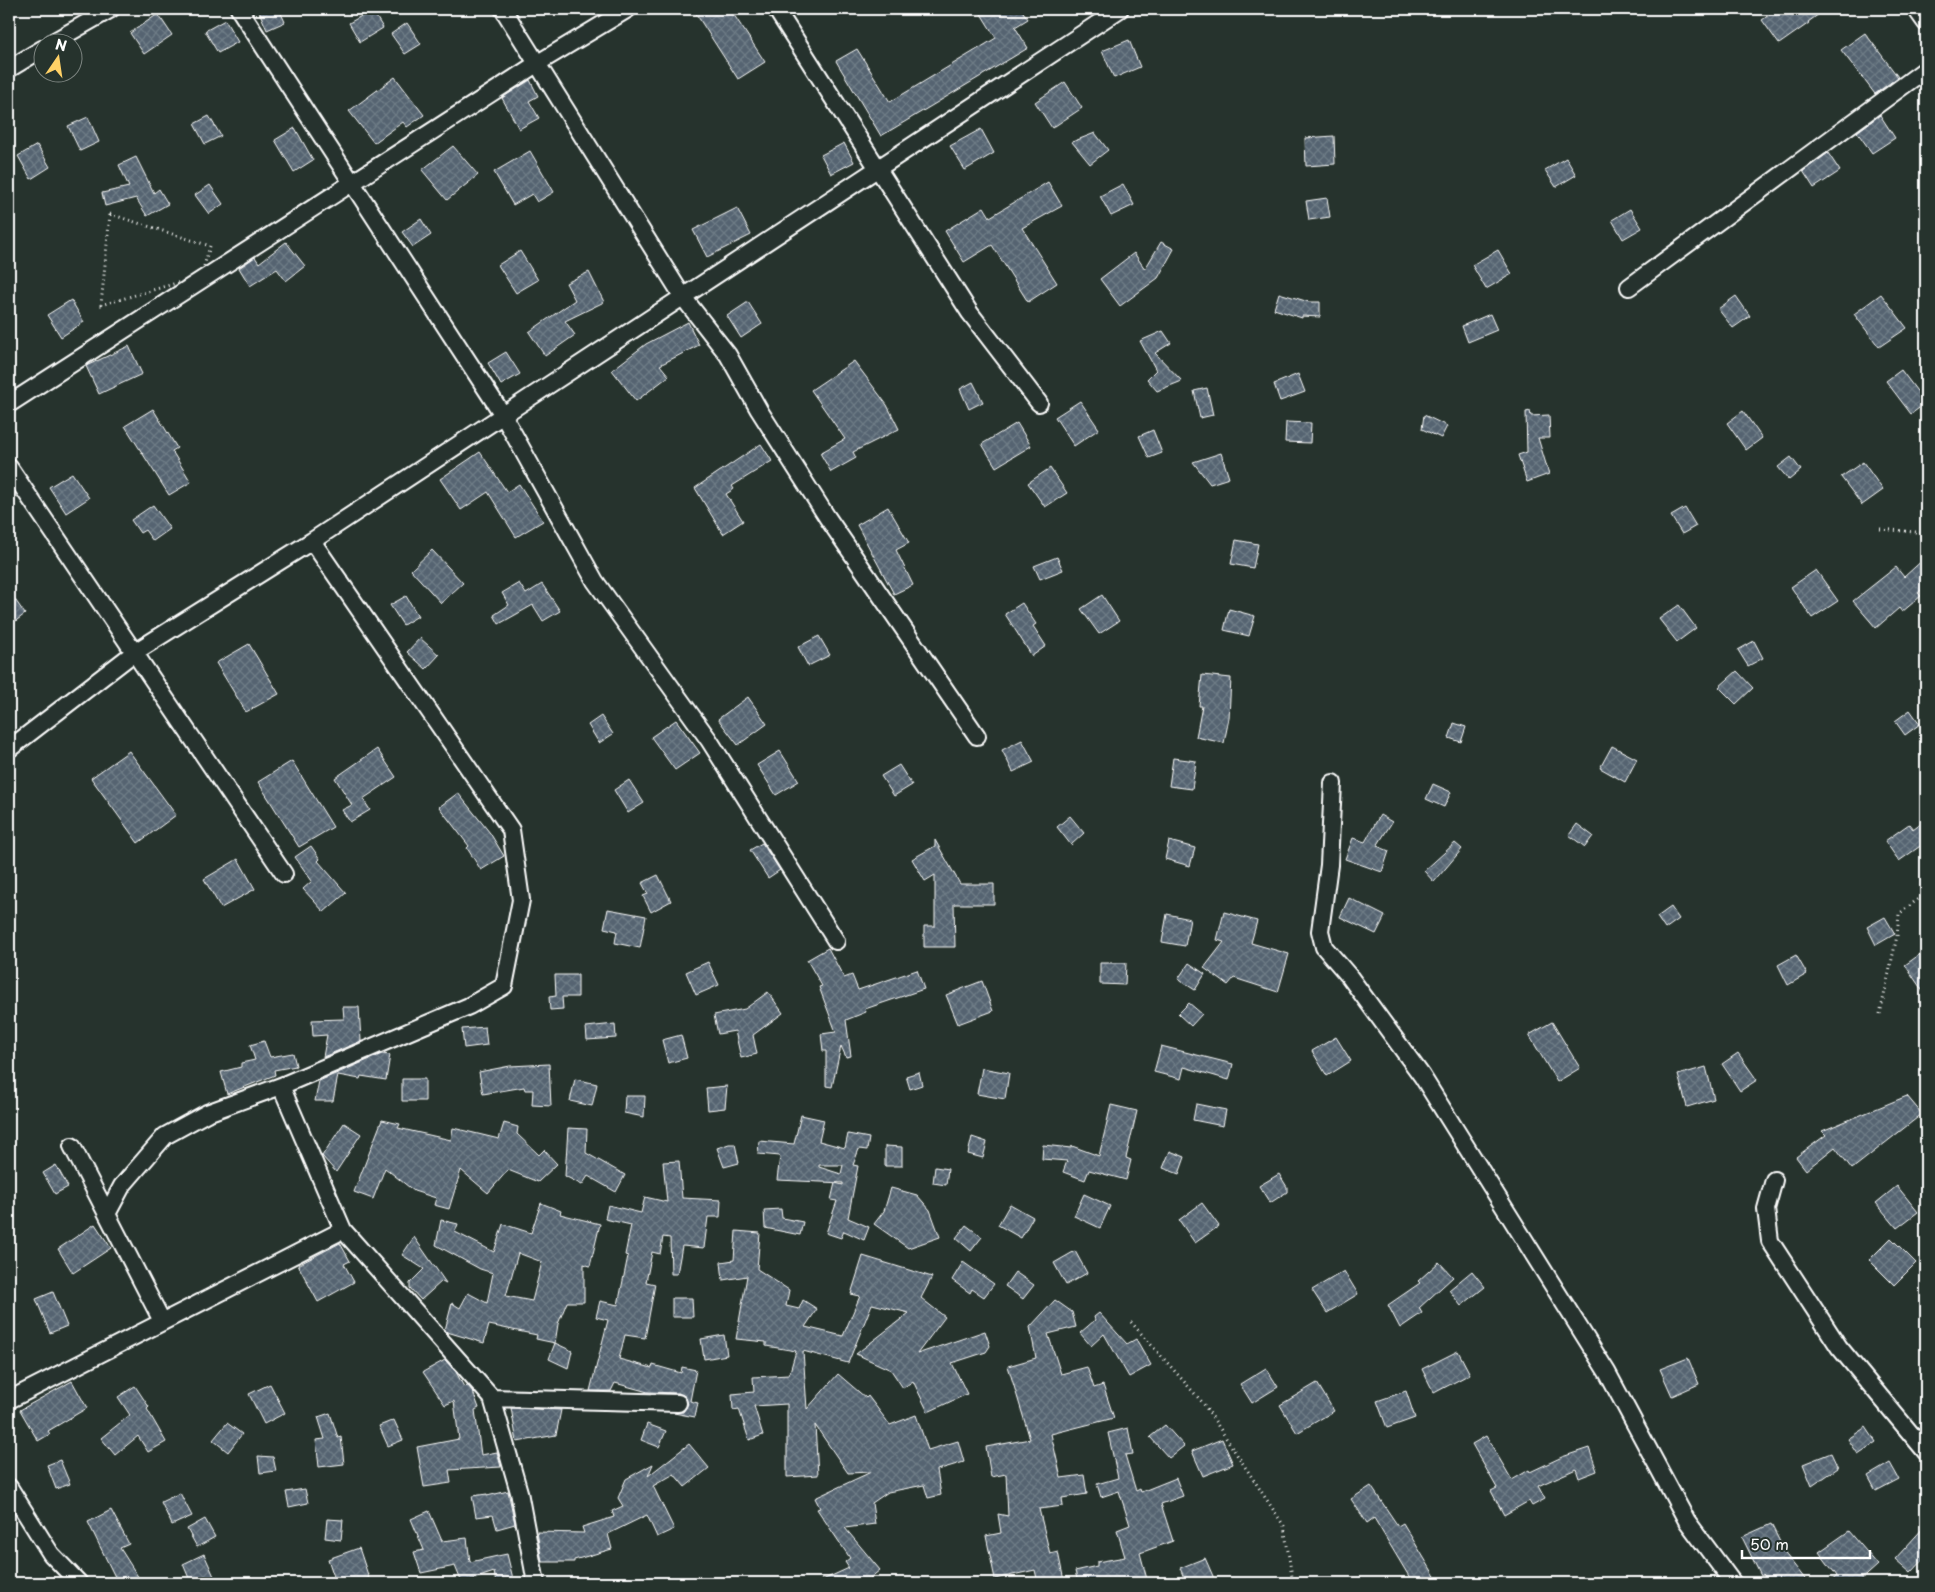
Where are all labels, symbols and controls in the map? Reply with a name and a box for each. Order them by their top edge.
north arrow [32,32,82,82]
text: N [53,33,69,56]
scale bar [1742,1527,1870,1559]
text: 50 m [1750,1532,1789,1555]

